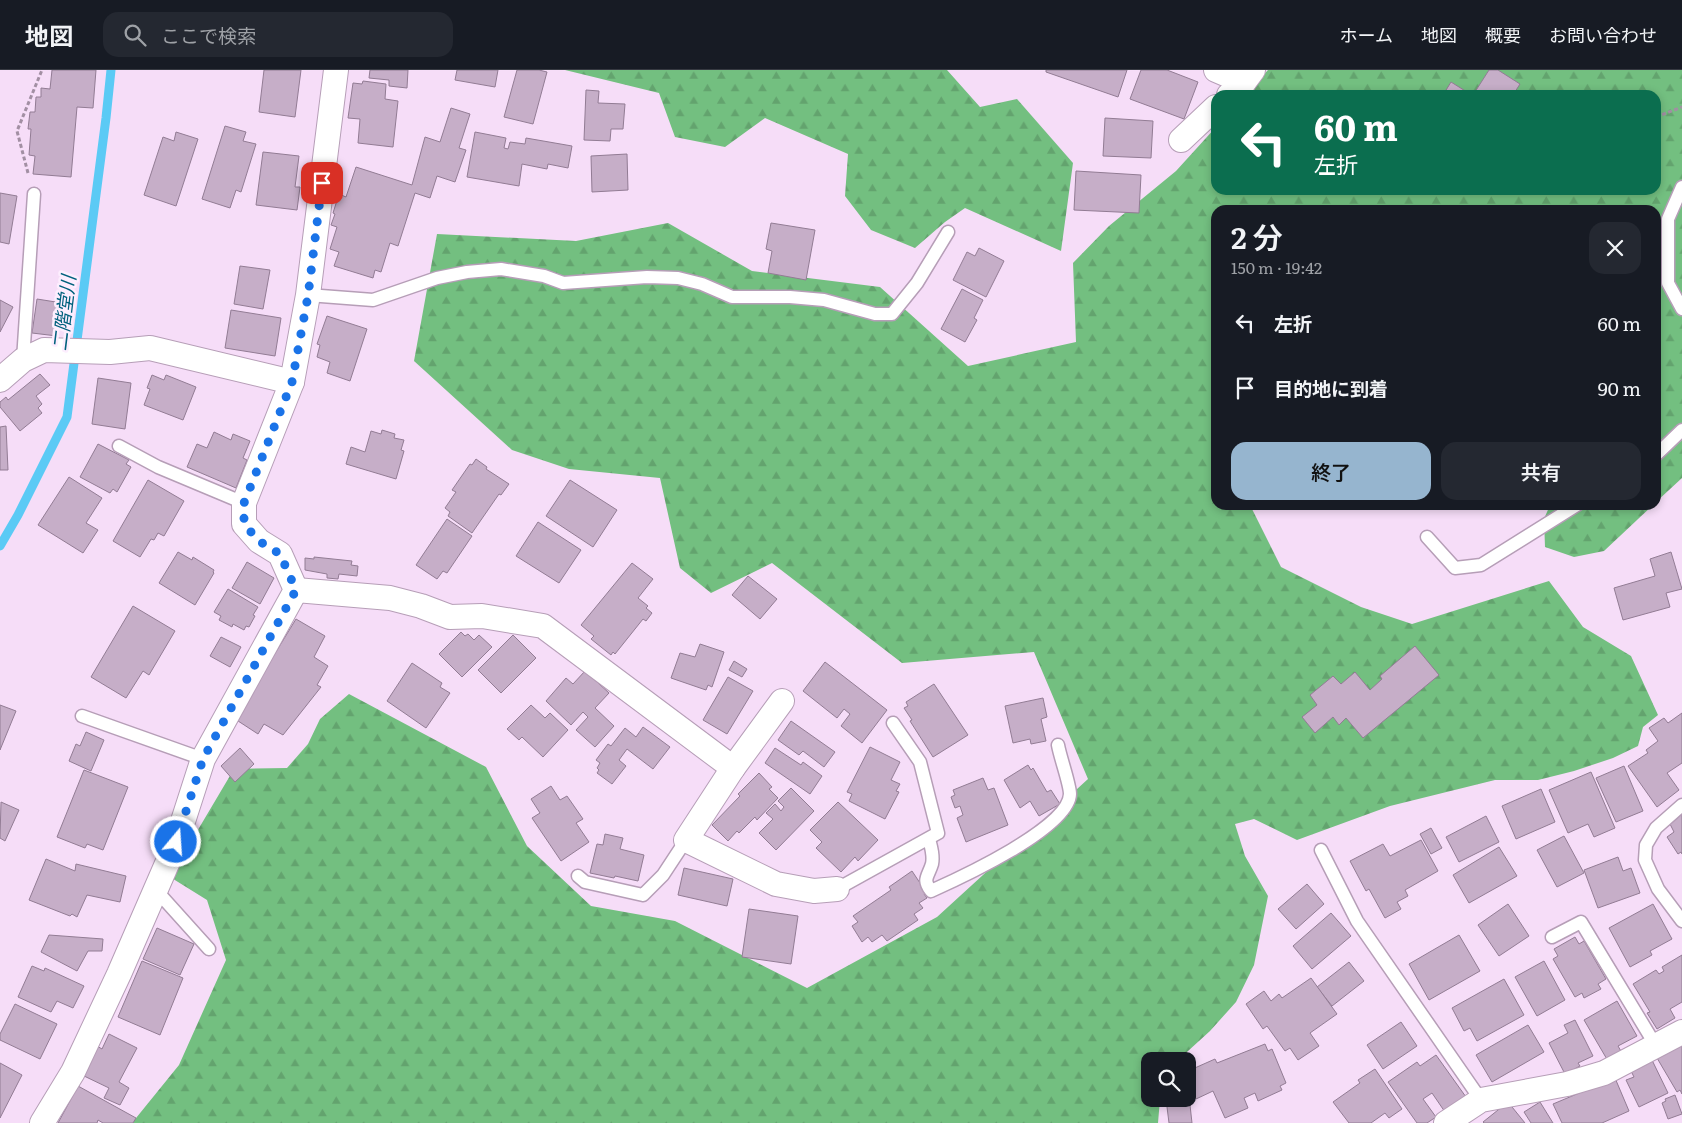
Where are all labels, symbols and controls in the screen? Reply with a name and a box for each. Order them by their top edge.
search box [103,12,453,57]
text: 地図 [25,17,73,52]
icon: search [121,21,149,49]
text: ここで検索 [161,21,256,49]
text: ホーム [1340,21,1393,48]
text: 地図 [1421,21,1457,48]
text: 概要 [1485,21,1521,48]
text: お問い合わせ [1549,21,1657,48]
text: 60 m [1314,100,1398,152]
icon: left [1231,110,1296,175]
text: 左折 [1314,147,1358,180]
pin [301,162,343,204]
icon: arrive [308,169,336,197]
text: 2 分 [1231,214,1283,258]
button: close [1589,222,1641,274]
text: 150 m · 19:42 [1231,255,1322,279]
water label: 二階堂川 [44,271,82,352]
icon: left [1231,309,1259,337]
text: 左折 [1274,309,1312,337]
text: 60 m [1598,309,1641,337]
icon: arrive [1231,374,1259,402]
text: 目的地に到着 [1274,374,1388,402]
text: 90 m [1598,374,1641,402]
button: 終了 [1231,442,1431,500]
button: 共有 [1441,442,1641,500]
position arrow [149,815,201,867]
map controls [1141,1052,1196,1107]
button: search [1141,1052,1196,1107]

